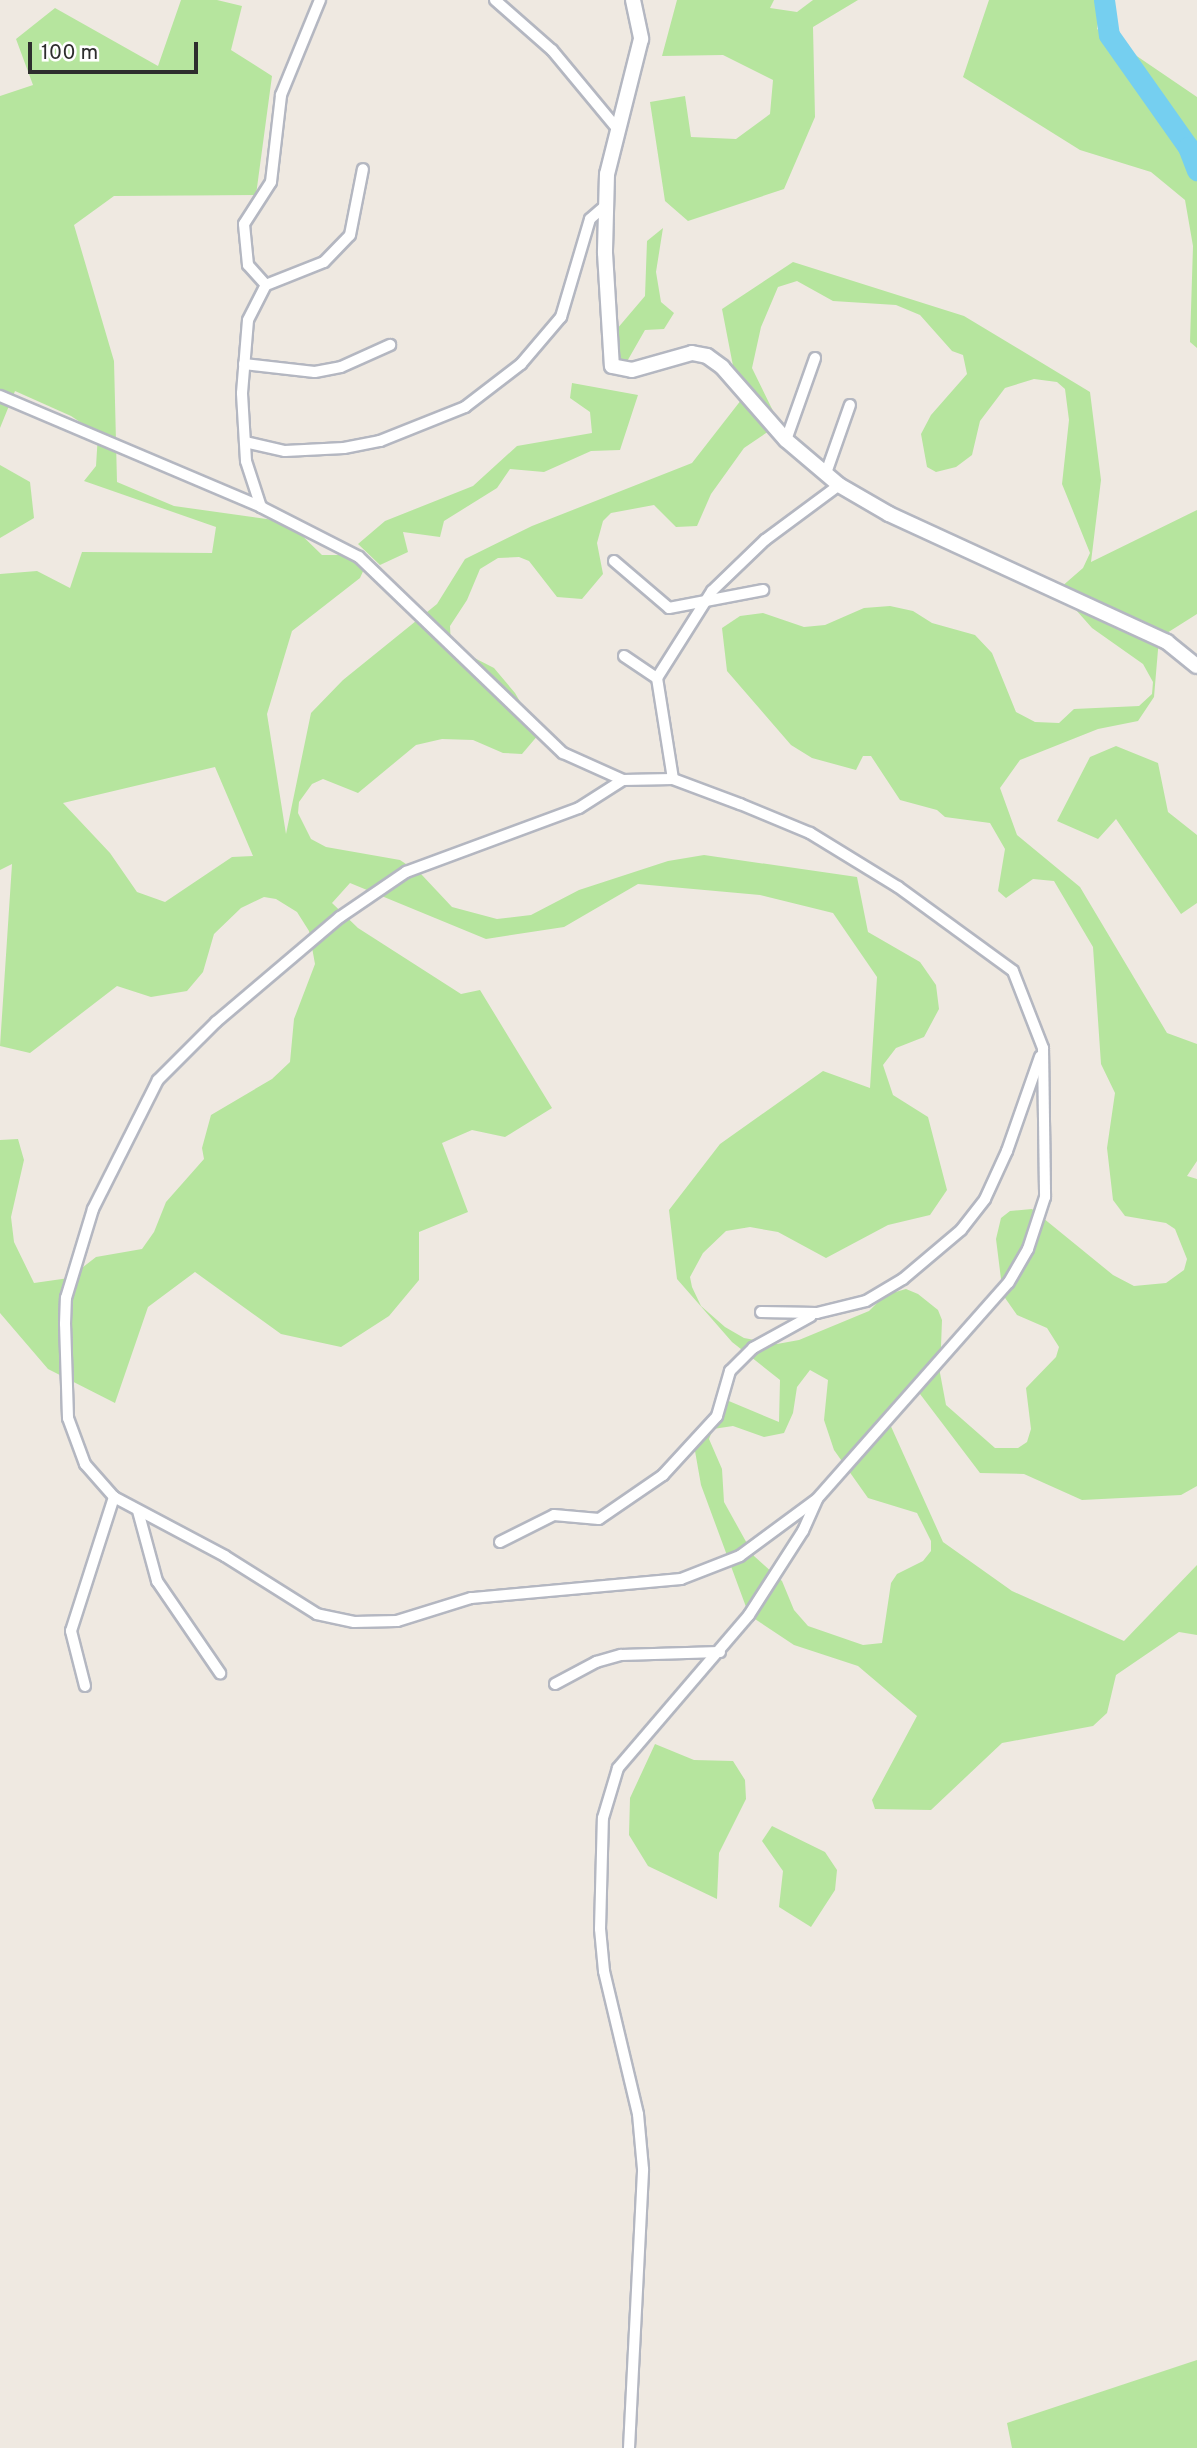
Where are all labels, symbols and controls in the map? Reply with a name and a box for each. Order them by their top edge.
scale bar [32,28,201,72]
text: 100 m [41,40,98,67]

